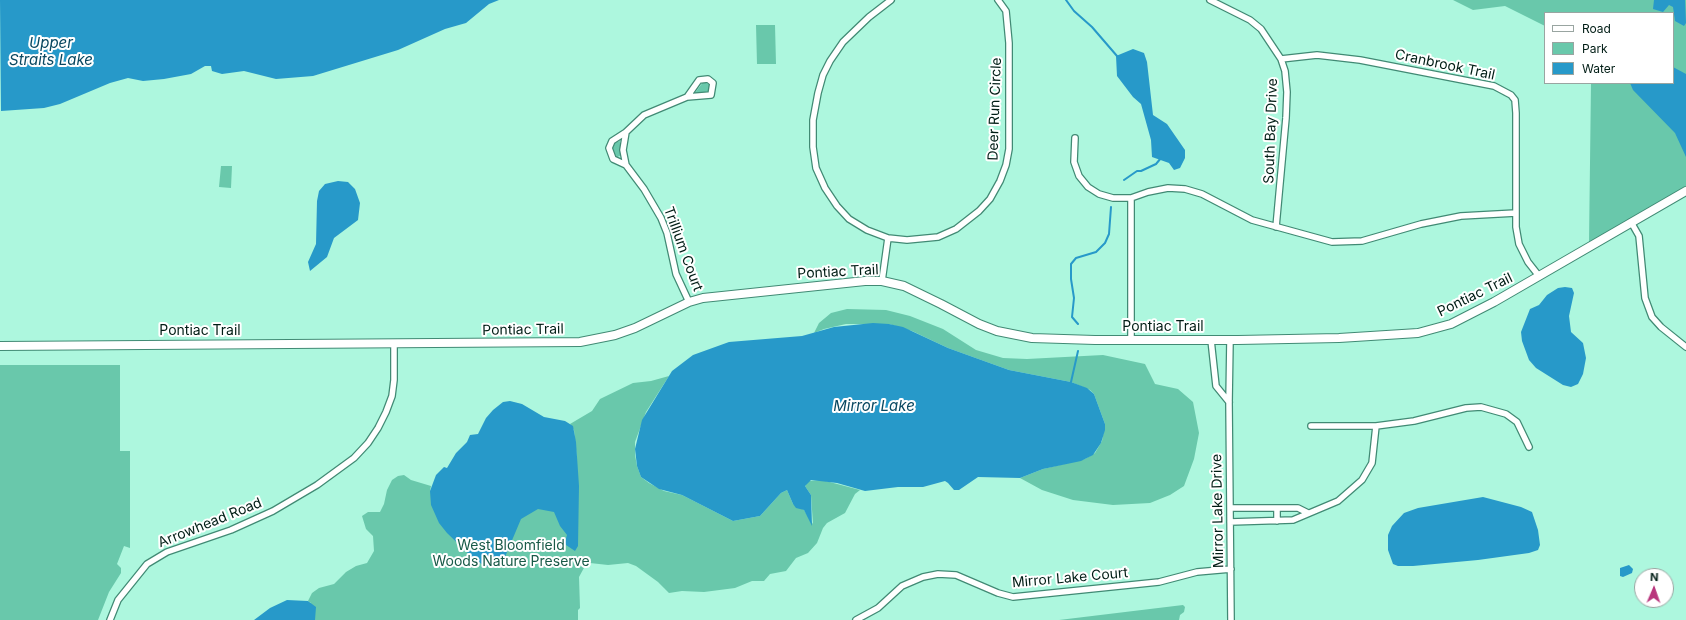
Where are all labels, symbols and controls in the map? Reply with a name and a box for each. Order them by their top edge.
legend [1544,12,1674,84]
text: Road [1582,21,1611,36]
water label: Upper Straits Lake [9,34,93,69]
text: Park [1582,41,1608,56]
street label: Cranbrook Trail [1393,46,1497,84]
street label: Deer Run Circle [985,57,1005,161]
text: Water [1582,61,1615,76]
street label: South Bay Drive [1261,78,1281,184]
street label: Trillium Court [660,204,706,294]
street label: Pontiac Trail [797,261,879,283]
street label: Pontiac Trail [1435,270,1515,320]
street label: Pontiac Trail [1122,319,1204,335]
street label: Pontiac Trail [482,321,564,339]
street label: Pontiac Trail [159,323,241,339]
water label: Mirror Lake [833,397,915,415]
street label: Mirror Lake Drive [1209,454,1227,568]
street label: Arrowhead Road [156,495,264,551]
park label: West Bloomfield Woods Nature Preserve [432,538,590,570]
street label: Mirror Lake Court [1011,565,1129,591]
north arrow [1634,568,1674,608]
text: N [1650,570,1659,584]

